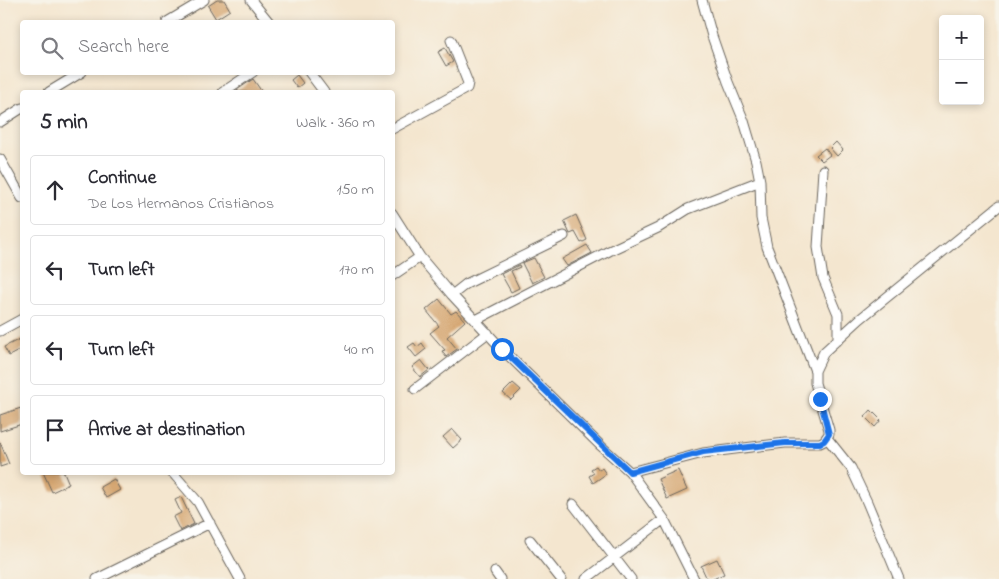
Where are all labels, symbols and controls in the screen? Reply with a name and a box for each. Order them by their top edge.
map controls [939,15,984,105]
button: + [939,15,984,60]
search box [20,20,395,75]
icon: search [38,34,66,62]
text: Search here [78,34,169,61]
button: − [939,60,984,105]
text: 5 min [40,108,88,138]
text: Walk · 360 m [296,111,375,135]
text: Continue [88,165,156,192]
icon: ahead [41,176,69,204]
text: 150 m [336,178,374,202]
text: De Los Hermanos Cristianos [88,192,274,216]
icon: left [41,256,69,284]
text: Turn left [88,257,155,284]
text: 170 m [339,258,374,282]
icon: left [41,336,69,364]
text: Turn left [88,337,155,364]
text: 40 m [344,338,374,362]
route start [491,338,514,361]
route end [809,388,832,411]
icon: arrive [41,416,69,444]
text: Arrive at destination [88,417,245,444]

